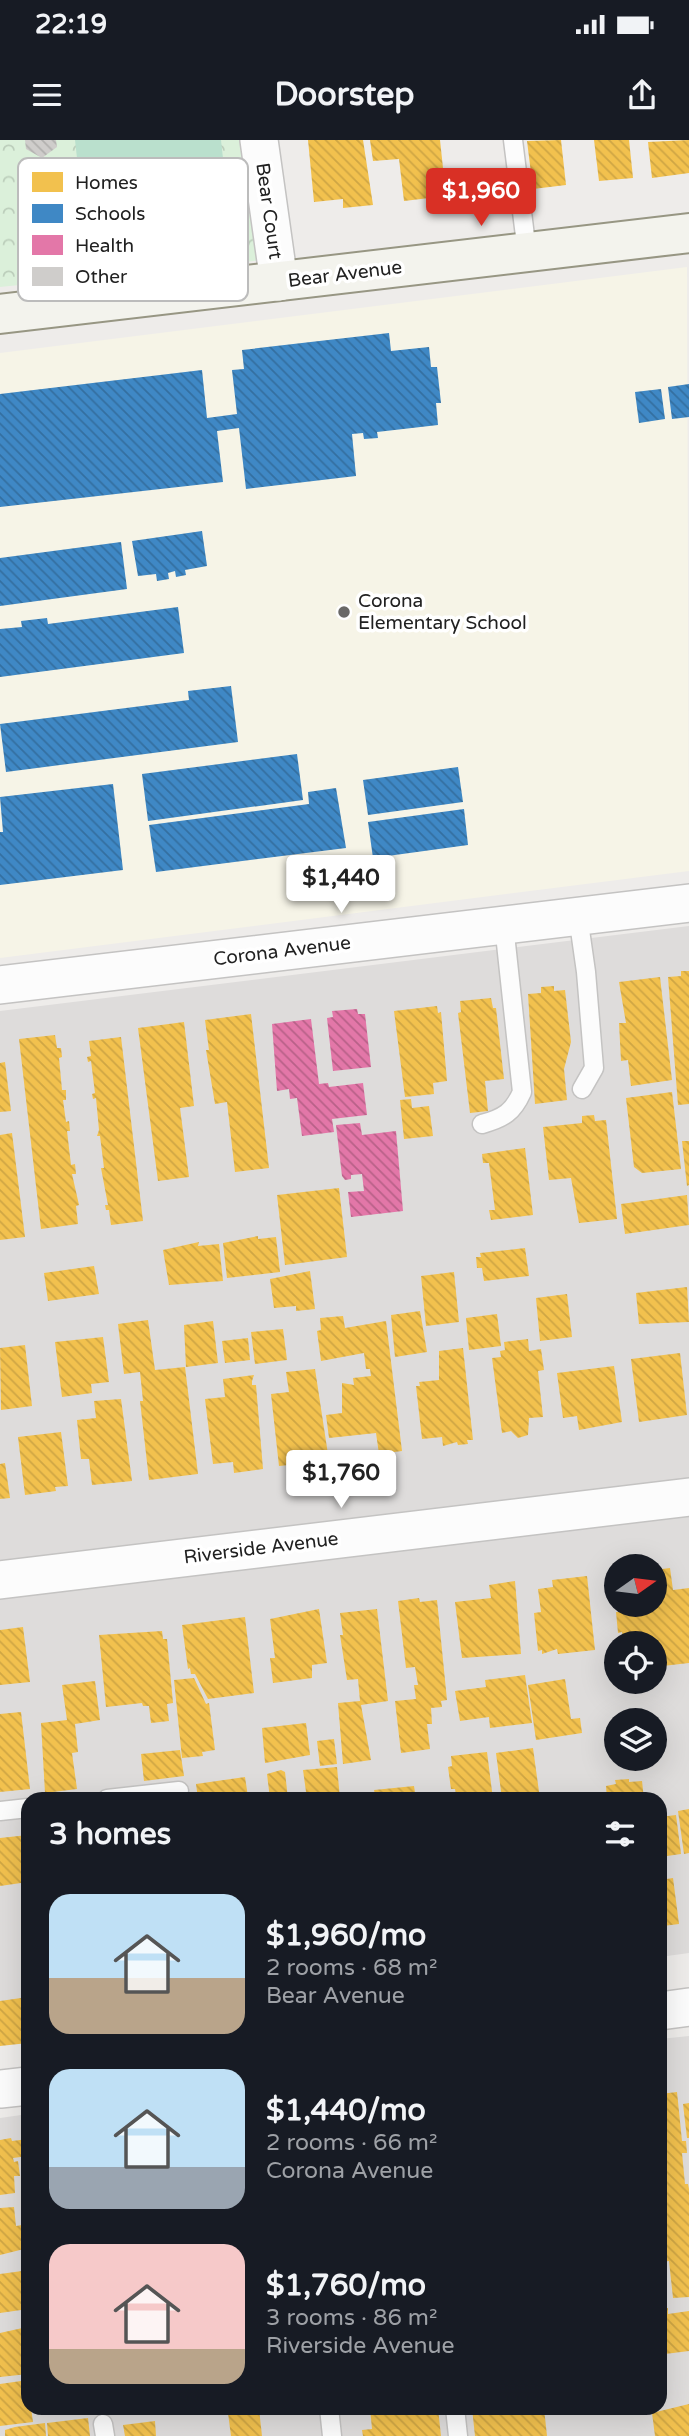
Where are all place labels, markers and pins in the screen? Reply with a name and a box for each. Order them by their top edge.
pin: $1,960 [424,168,538,228]
place label: Corona Elementary School [358,590,527,634]
marker: Corona Elementary School [336,604,352,620]
pin: $1,440 [284,856,398,915]
pin: $1,760 [284,1450,398,1510]

